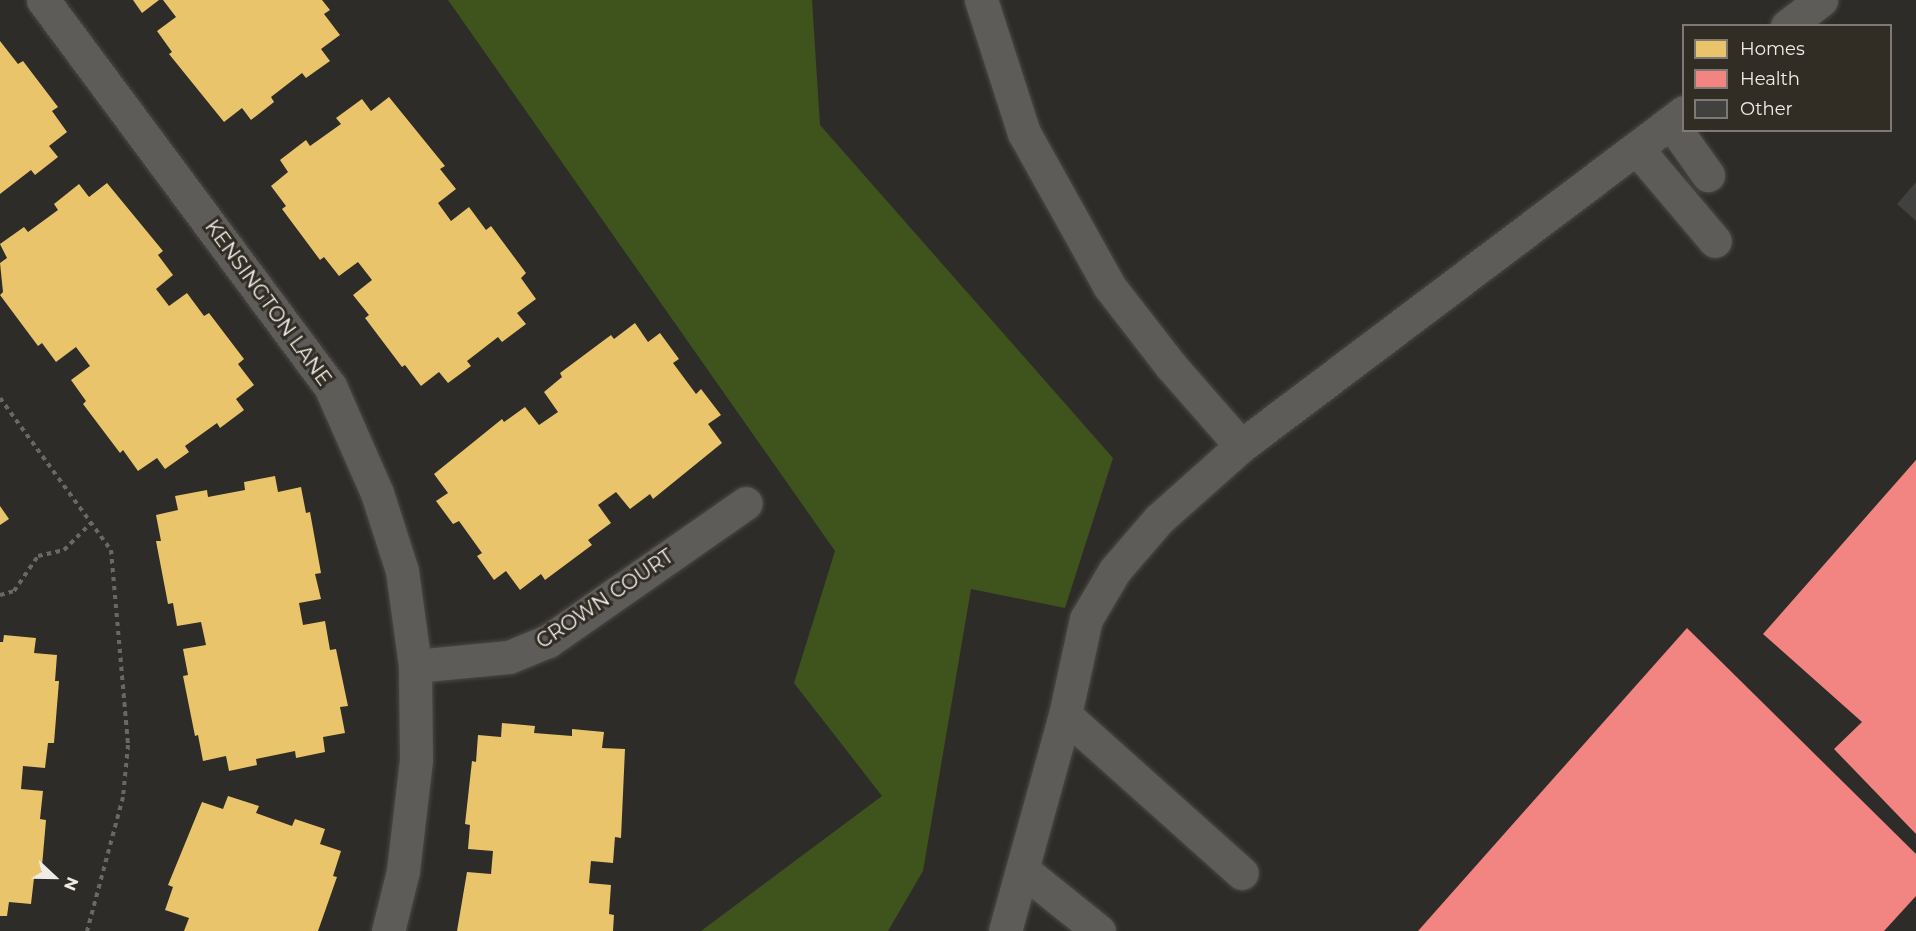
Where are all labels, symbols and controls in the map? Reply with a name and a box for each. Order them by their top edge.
legend [1682,24,1892,132]
text: Homes [1740,38,1805,60]
text: Health [1740,68,1800,90]
text: Other [1740,98,1793,120]
street label: KENSINGTON LANE [200,215,336,391]
street label: CROWN COURT [532,544,678,654]
north arrow [24,847,84,907]
text: N [60,874,82,893]

